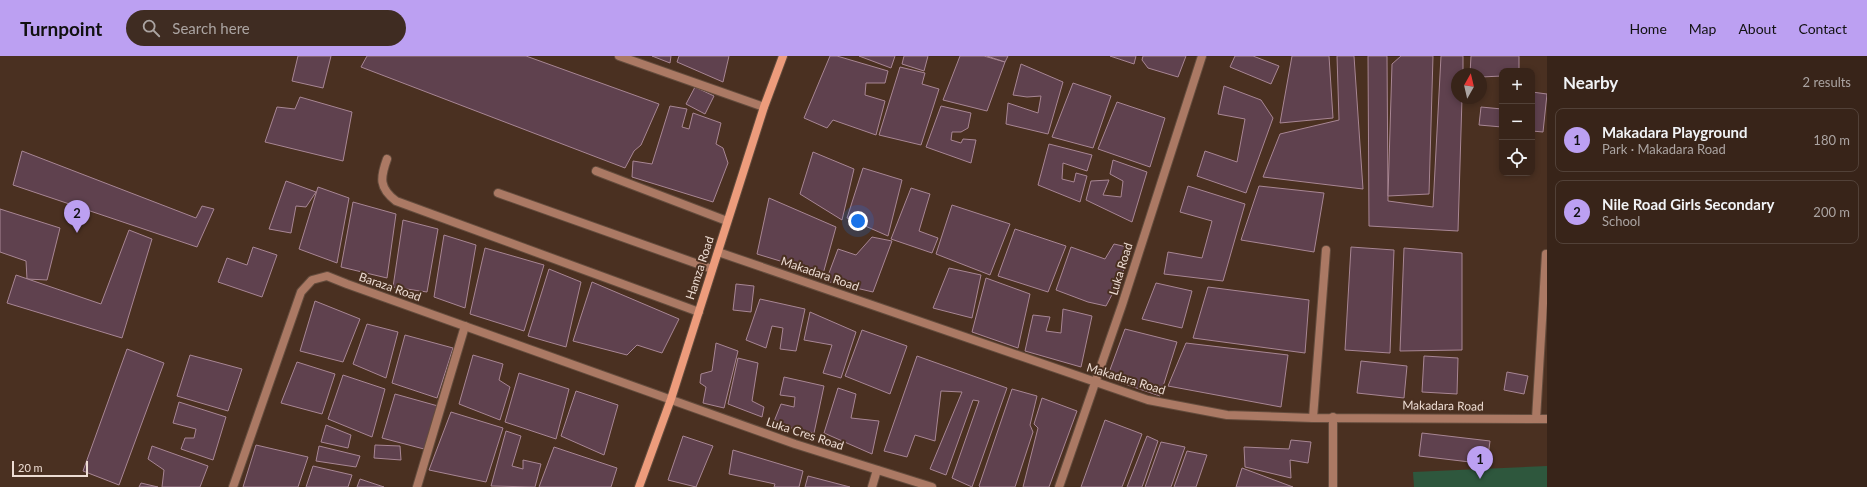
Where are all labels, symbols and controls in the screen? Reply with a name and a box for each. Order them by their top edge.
search box [126,10,406,46]
text: Turnpoint [20,17,102,40]
icon: search [140,17,162,39]
text: Search here [172,19,250,37]
text: Home [1629,20,1667,37]
text: Map [1689,20,1716,37]
text: About [1738,20,1776,37]
text: Contact [1798,20,1847,37]
north arrow [1451,68,1487,104]
map controls [1499,68,1535,176]
button: + [1499,68,1535,104]
text: Nearby [1563,72,1618,93]
text: 2 results [1803,74,1851,90]
button: − [1499,104,1535,140]
text: Makadara Playground [1602,123,1748,141]
text: 1 [1573,132,1581,148]
text: 180 m [1813,132,1850,148]
button: locate [1499,140,1535,176]
text: Park · Makadara Road [1602,141,1726,157]
text: Nile Road Girls Secondary [1602,195,1774,213]
pin: 2 [64,200,90,233]
text: 2 [1573,204,1581,220]
text: 200 m [1813,204,1850,220]
your location [848,211,868,231]
text: School [1602,213,1640,229]
street label: Hamza Road [682,234,717,302]
street label: Luka Road [1105,241,1136,297]
street label: Makadara Road [779,253,861,294]
street label: Baraza Road [357,269,423,304]
street label: Makadara Road [1085,359,1167,398]
street label: Makadara Road [1402,397,1484,414]
street label: Luka Cres Road [764,414,846,453]
pin: 1 [1467,446,1493,479]
scale bar [12,459,88,478]
text: 20 m [18,461,43,474]

